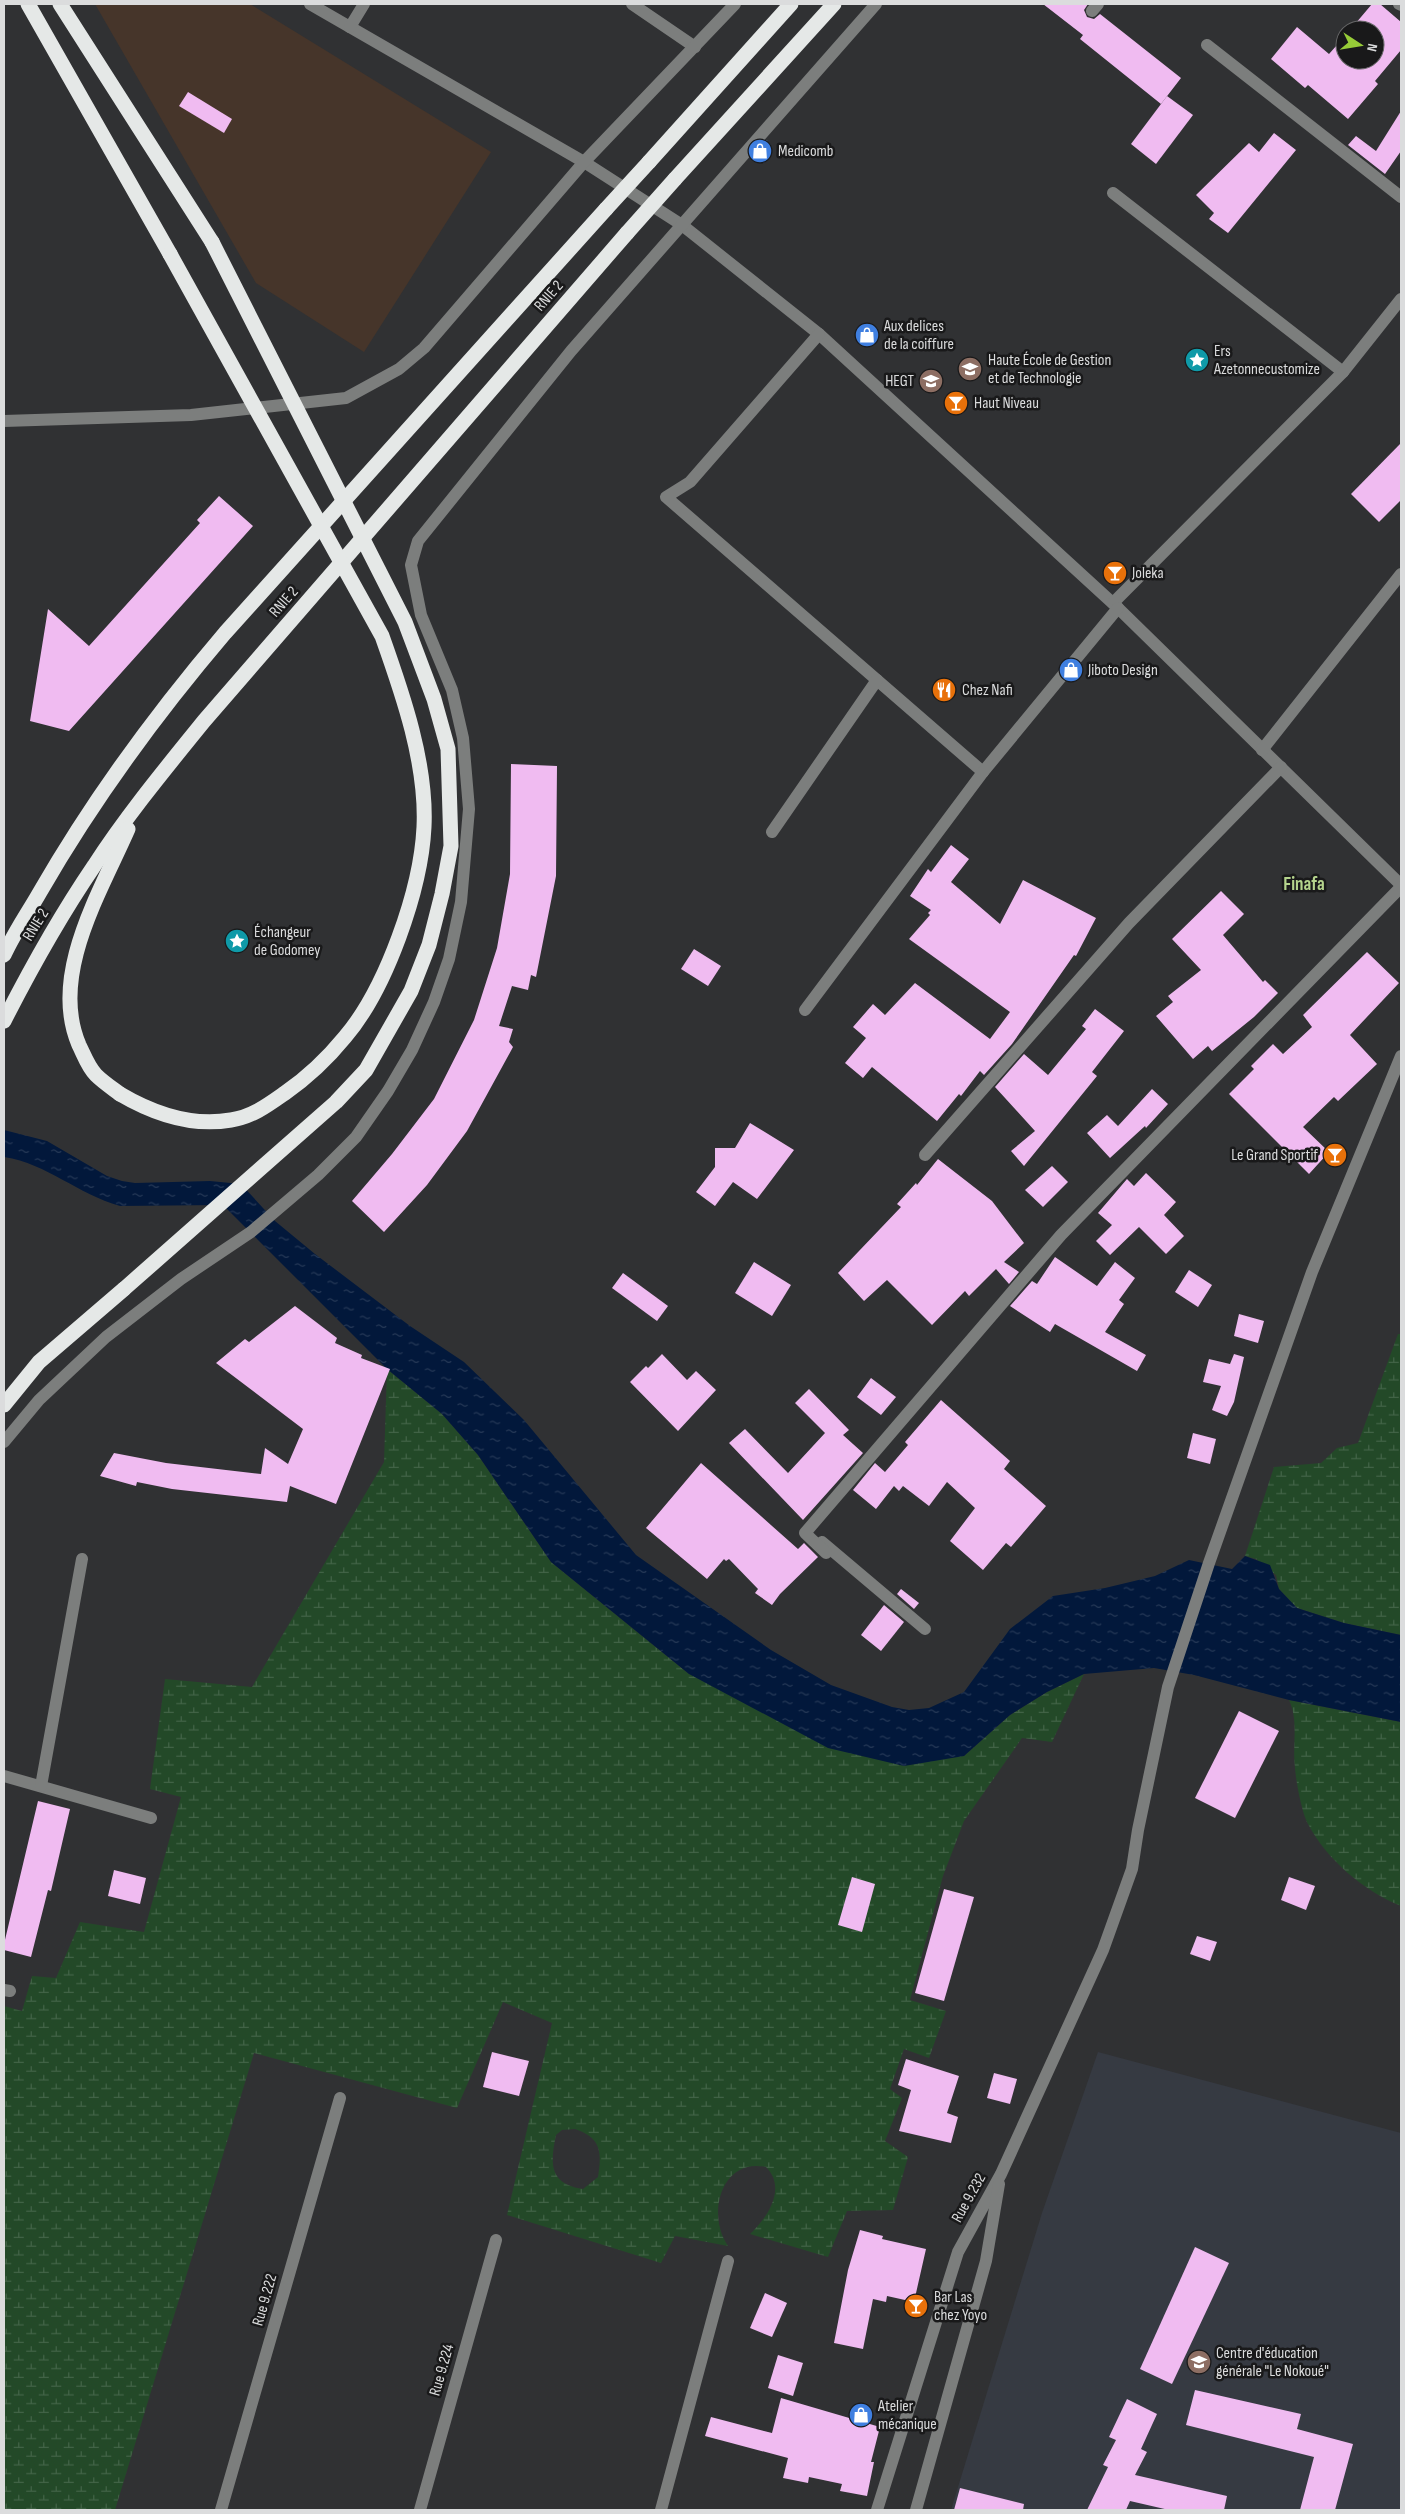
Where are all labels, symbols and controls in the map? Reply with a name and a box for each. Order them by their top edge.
north arrow [1335,20,1385,70]
text: N [1363,42,1381,53]
shop icon: Medicomb [747,138,773,164]
place label: Medicomb [778,142,833,161]
street label: RNIE 2 [531,277,567,315]
place label: Aux delices de la coiffure [883,317,954,354]
shop icon: Aux delices de la coiffure [854,322,880,348]
place label: Ers Azetonnecustomize [1213,342,1320,379]
place icon: Ers Azetonnecustomize [1184,347,1210,373]
place label: Haute École de Gestion et de Technologie [988,351,1111,388]
school or university icon: Haute École de Gestion et de Technologie [957,356,983,382]
school or university icon: HEGT [918,368,944,394]
place label: HEGT [885,372,914,391]
bar icon: Haut Niveau [943,390,969,416]
place label: Haut Niveau [974,394,1039,413]
bar icon: Joleka [1102,560,1128,586]
place label: Joleka [1131,564,1164,583]
street label: RNIE 2 [266,583,302,621]
shop icon: Jiboto Design [1058,657,1084,683]
place label: Jiboto Design [1087,661,1158,680]
restaurant icon: Chez Nafi [931,677,957,703]
place label: Chez Nafi [962,681,1013,700]
district label: Finafa [1283,873,1325,896]
street label: RNIE 2 [19,905,53,945]
place label: Échangeur de Godomey [254,923,320,960]
place icon: Échangeur de Godomey [224,928,250,954]
bar icon: Le Grand Sportif [1322,1142,1348,1168]
place label: Le Grand Sportif [1231,1146,1318,1165]
street label: Rue 9.232 [948,2170,990,2226]
street label: Rue 9.222 [249,2272,281,2328]
place label: Bar Las chez Yoyo [934,2288,987,2325]
bar icon: Bar Las chez Yoyo [903,2293,929,2319]
street label: Rue 9.224 [426,2342,459,2398]
place label: Centre d'éducation générale "Le Nokoué" [1216,2344,1329,2381]
school or university icon: Centre d'éducation générale "Le Nokoué" [1186,2349,1212,2375]
place label: Atelier mécanique [877,2397,937,2434]
shop icon: Atelier mécanique [848,2402,874,2428]

